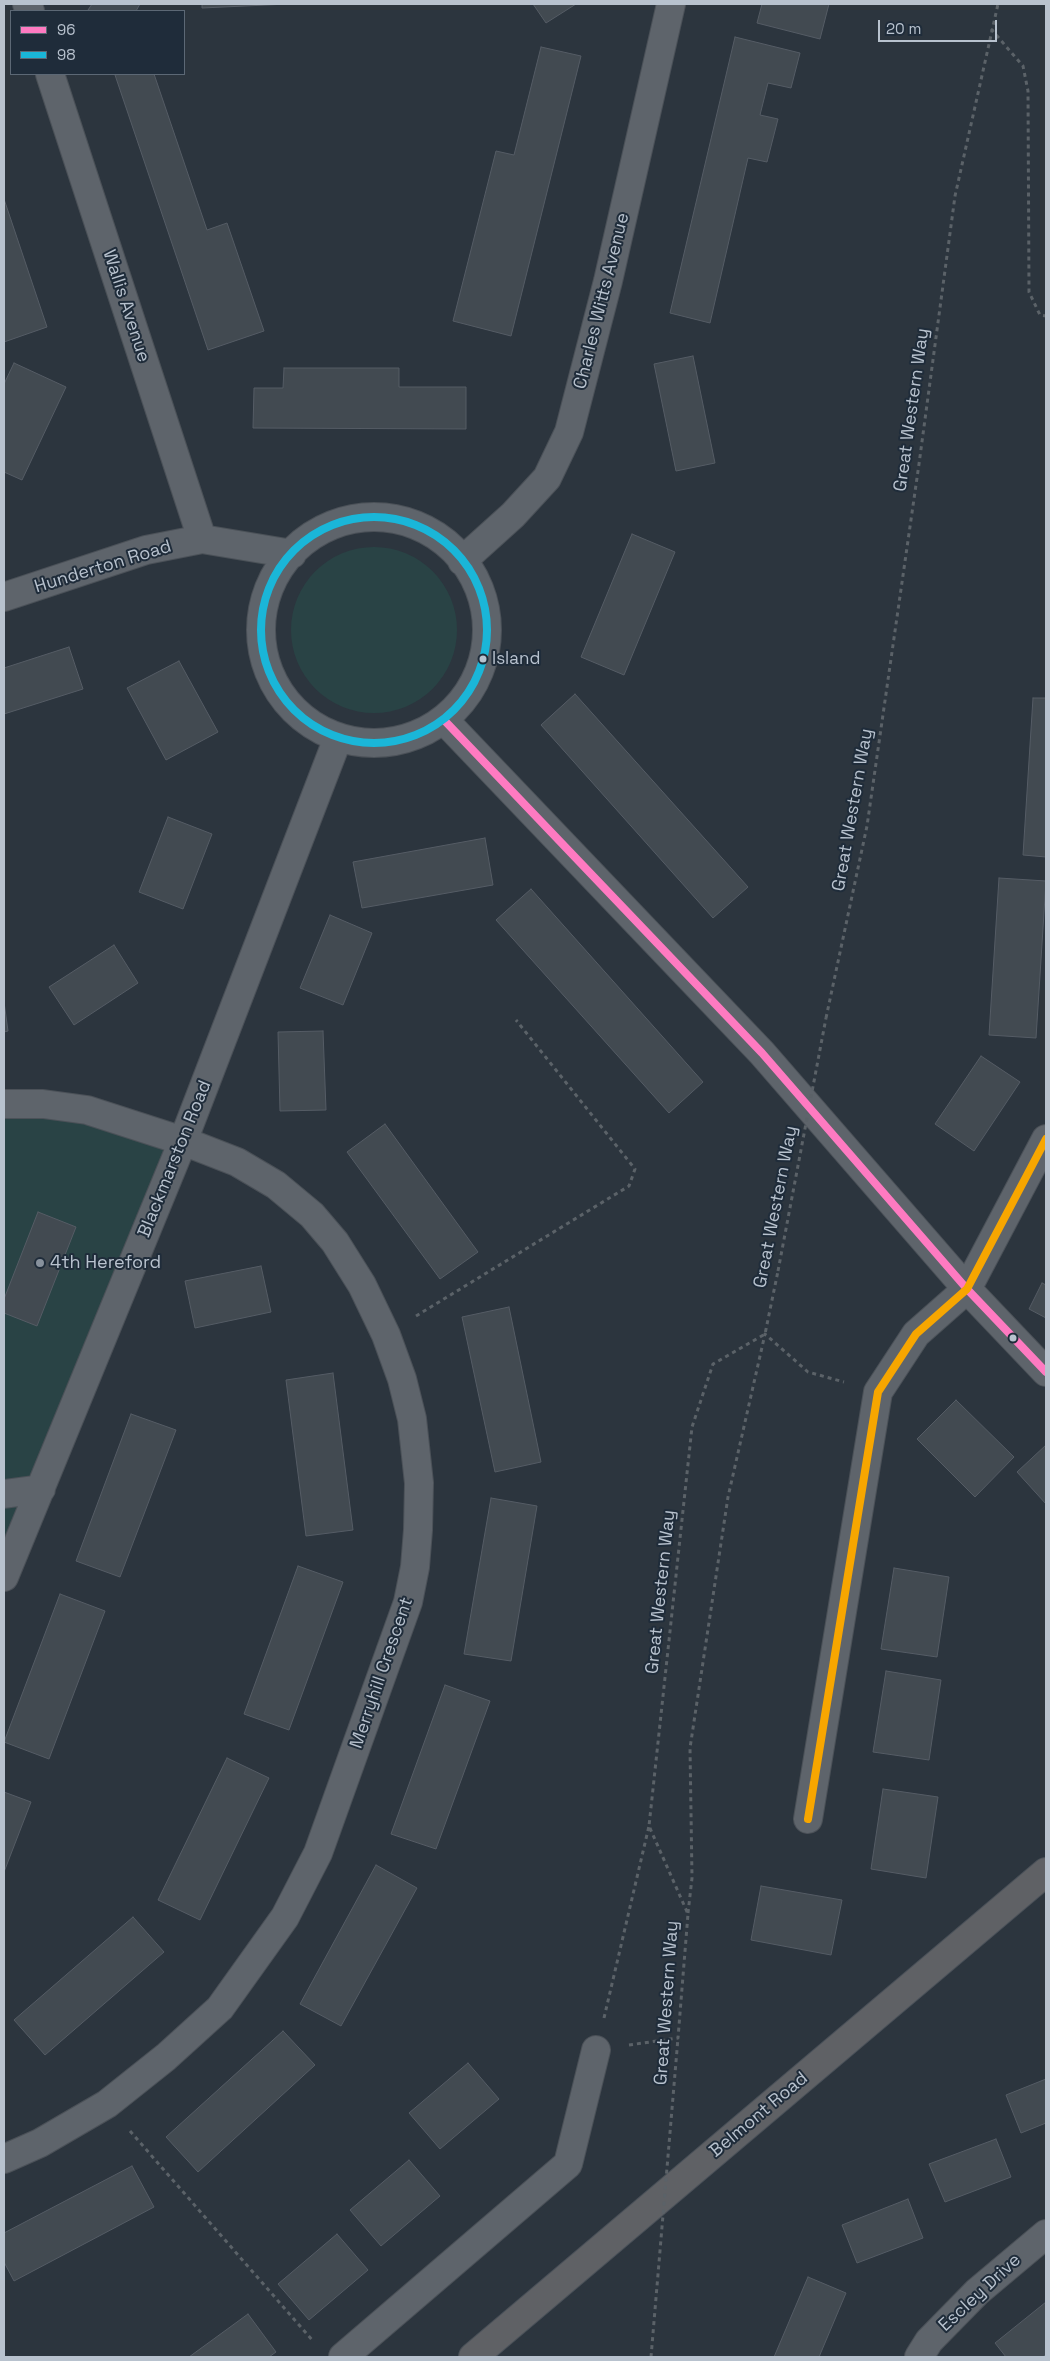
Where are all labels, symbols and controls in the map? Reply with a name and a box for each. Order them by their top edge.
legend [10,10,185,75]
scale bar [880,10,999,42]
text: 20 m [886,19,921,38]
text: 96 [57,20,75,39]
text: 98 [57,45,76,64]
street label: Charles Witts Avenue [570,211,634,391]
street label: Wallis Avenue [98,247,154,365]
street label: Great Western Way [890,327,934,493]
street label: Hunderton Road [32,536,174,598]
place label: Island [492,649,540,669]
marker: Island [478,654,488,664]
street label: Great Western Way [828,727,878,893]
street label: Blackmarston Road [134,1077,216,1241]
street label: Great Western Way [750,1124,802,1290]
place label: 4th Hereford [50,1252,161,1274]
marker: 4th Hereford [34,1257,46,1269]
unlabelled marker [1008,1333,1018,1343]
street label: Great Western Way [642,1509,680,1675]
street label: Merryhill Crescent [346,1595,418,1751]
street label: Great Western Way [650,1920,684,2086]
street label: Belmont Road [706,2068,812,2162]
street label: Escley Drive [935,2250,1025,2336]

